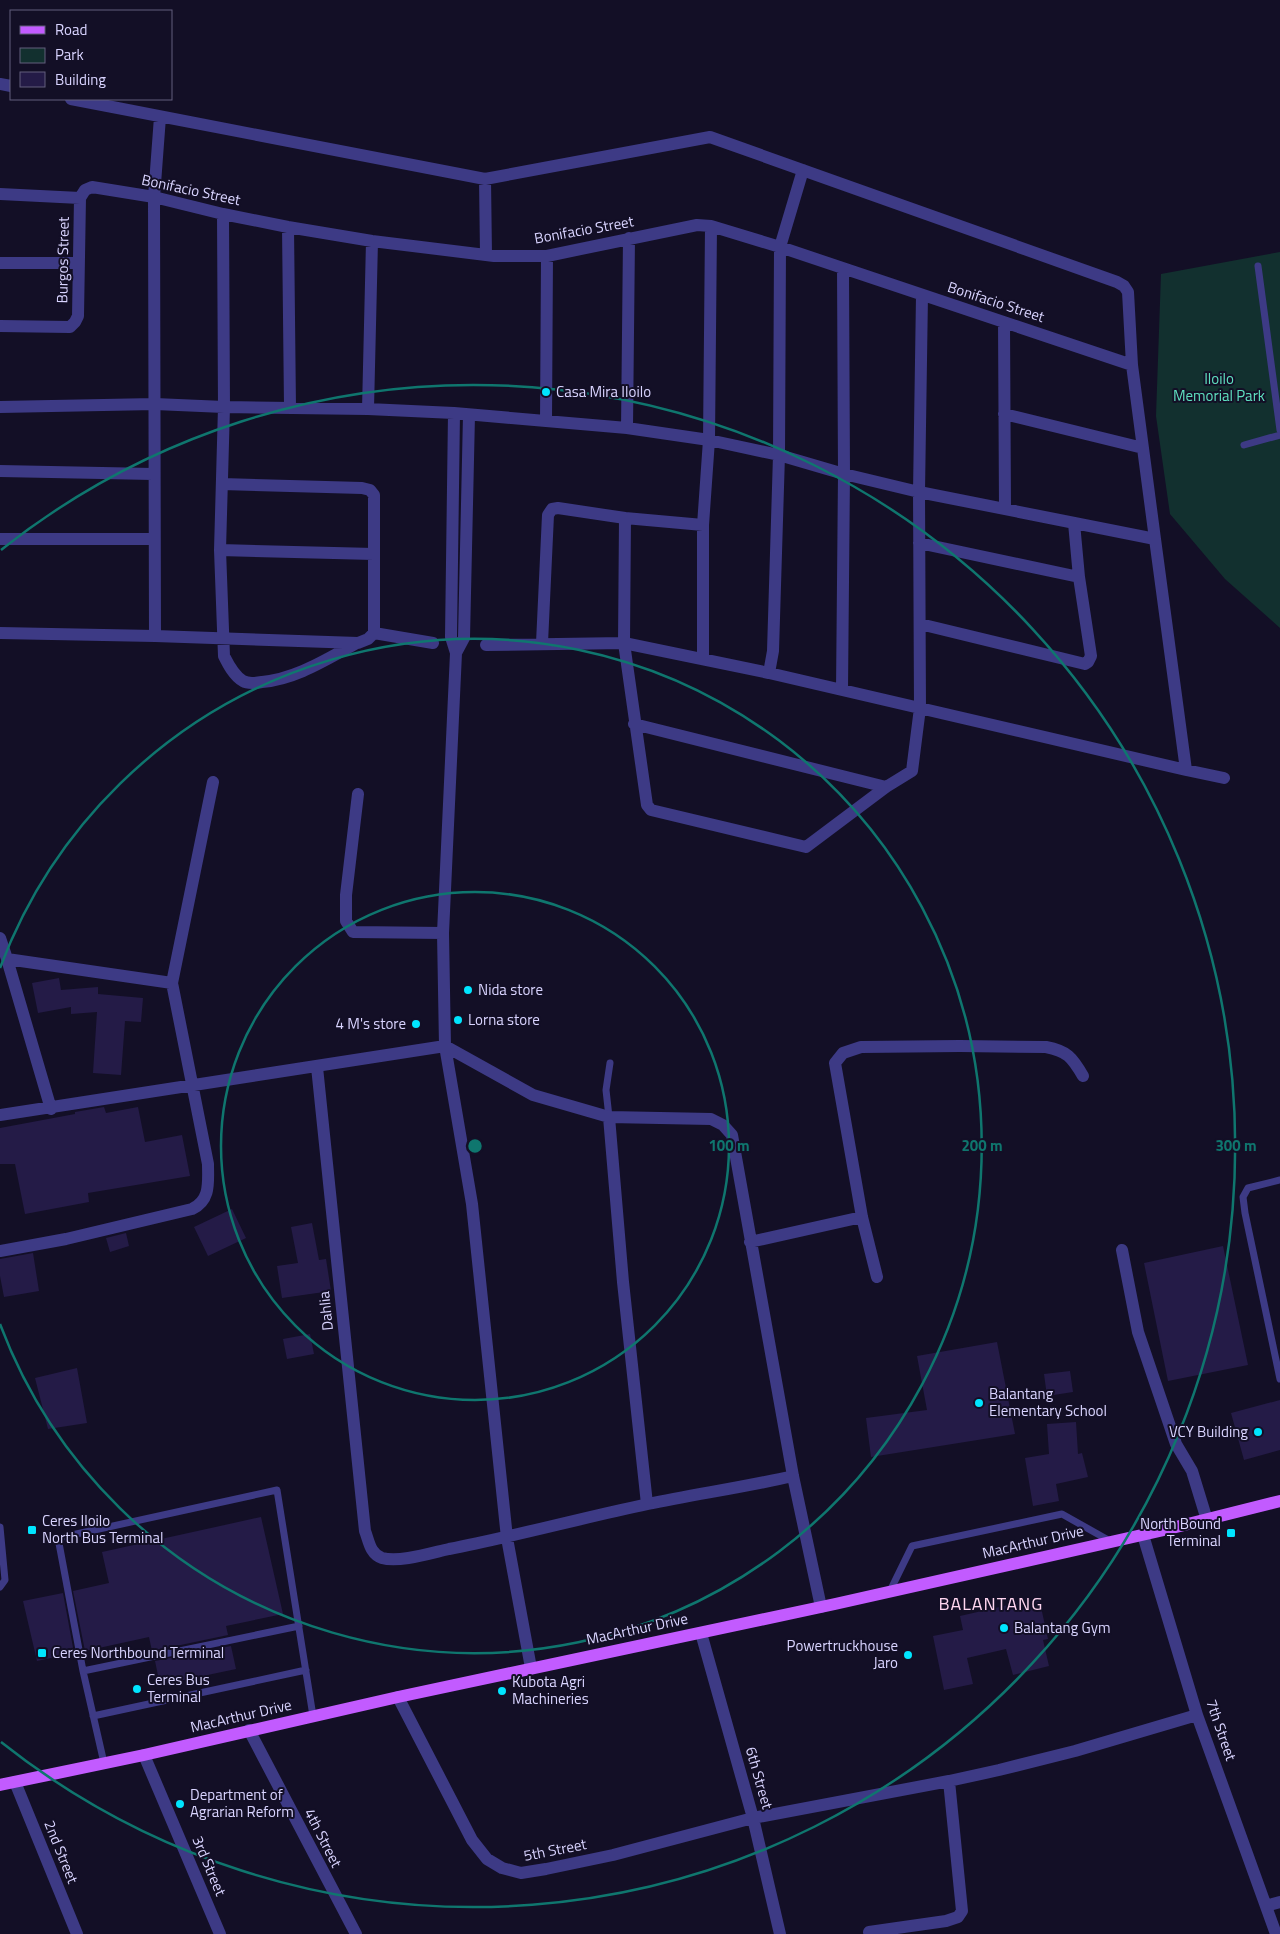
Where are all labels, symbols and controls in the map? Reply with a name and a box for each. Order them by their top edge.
legend [10,10,172,100]
text: Road [55,18,87,41]
text: Park [55,43,84,66]
text: Building [55,68,106,91]
street label: Bonifacio Street [139,168,243,211]
street label: Bonifacio Street [532,209,636,250]
street label: Burgos Street [50,216,75,304]
street label: Bonifacio Street [945,275,1048,328]
park label: Iloilo Memorial Park [1173,367,1265,407]
place label: Casa Mira Iloilo [556,380,651,403]
marker: Casa Mira Iloilo [540,386,552,398]
place label: Nida store [478,978,543,1001]
marker: Nida store [462,984,474,996]
place label: Lorna store [468,1008,540,1031]
place label: 4 M's store [336,1012,406,1035]
marker: Lorna store [452,1014,464,1026]
marker: 4 M's store [410,1018,422,1030]
text: 100 m [708,1134,750,1157]
text: 200 m [961,1134,1003,1157]
text: 300 m [1215,1134,1257,1157]
centre of rings [466,1137,484,1155]
street label: Dahlia [312,1290,339,1332]
place label: Balantang Elementary School [989,1382,1107,1422]
marker: Balantang Elementary School [973,1397,985,1409]
place label: VCY Building [1169,1420,1248,1443]
marker: VCY Building [1252,1426,1264,1438]
place label: Ceres Iloilo North Bus Terminal [42,1509,163,1549]
place label: North Bound Terminal [1140,1512,1221,1552]
street label: MacArthur Drive [980,1519,1086,1564]
marker: Ceres Iloilo North Bus Terminal [26,1524,38,1536]
marker: North Bound Terminal [1225,1527,1237,1539]
district label: BALANTANG [939,1590,1043,1617]
street label: MacArthur Drive [584,1607,690,1651]
place label: Balantang Gym [1014,1616,1111,1639]
marker: Balantang Gym [998,1622,1010,1634]
place label: Powertruckhouse Jaro [787,1634,898,1674]
place label: Ceres Northbound Terminal [52,1641,224,1664]
marker: Ceres Northbound Terminal [36,1647,48,1659]
marker: Powertruckhouse Jaro [902,1649,914,1661]
place label: Ceres Bus Terminal [147,1668,210,1708]
place label: Kubota Agri Machineries [512,1670,589,1710]
marker: Ceres Bus Terminal [131,1683,143,1695]
marker: Kubota Agri Machineries [496,1685,508,1697]
street label: MacArthur Drive [188,1693,294,1738]
street label: 7th Street [1200,1696,1243,1764]
street label: 6th Street [740,1744,780,1812]
place label: Department of Agrarian Reform [190,1783,294,1823]
marker: Department of Agrarian Reform [174,1798,186,1810]
street label: 4th Street [299,1804,348,1872]
street label: 2nd Street [38,1817,85,1888]
street label: 3rd Street [187,1832,233,1900]
street label: 5th Street [521,1832,589,1867]

